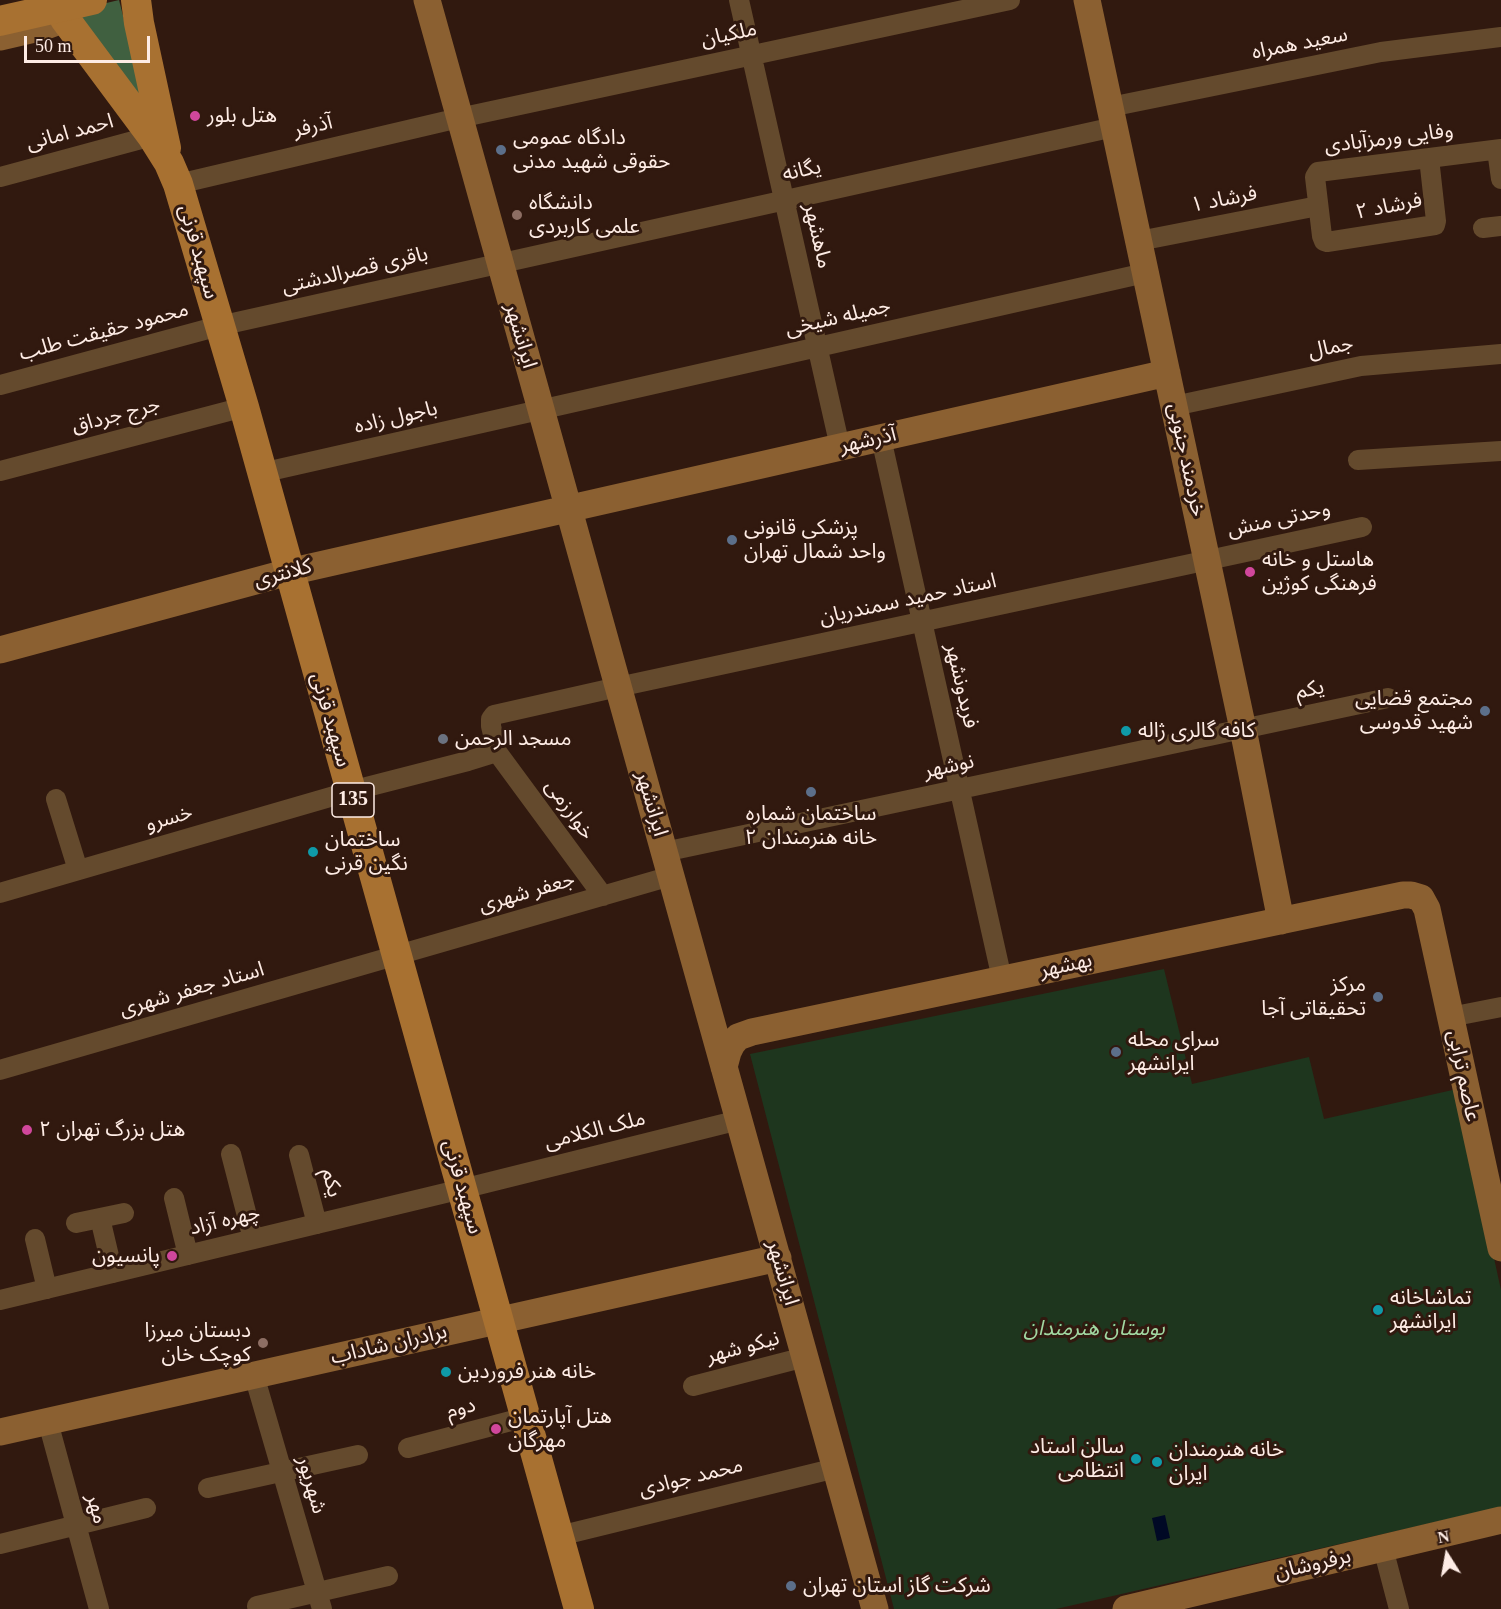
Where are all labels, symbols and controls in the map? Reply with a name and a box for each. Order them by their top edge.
street label: ملکیان [699,17,759,53]
street label: سعید همراه [1250,22,1350,66]
scale bar [27,24,153,62]
text: 50 m [35,36,72,56]
place label: هتل بلور [207,103,277,129]
street label: احمد امانی [24,109,116,157]
marker: هتل بلور [188,109,202,123]
street label: آذرفر [291,110,335,144]
street label: وفایی ورمزآبادی [1323,119,1455,159]
place label: دادگاه عمومی حقوقی شهید مدنی [513,125,670,175]
marker: دادگاه عمومی حقوقی شهید مدنی [494,143,508,157]
street label: یگانه [780,155,824,187]
street label: فرشاد ۱ [1189,181,1259,219]
street label: فرشاد ۲ [1354,188,1424,226]
place label: دانشگاه علمی کاربردی [529,190,640,240]
street label: ماهشهر [797,201,837,271]
street label: سپهبد قرنی [173,202,223,302]
marker: دانشگاه علمی کاربردی [510,208,524,222]
street label: باقری قصرالدشتی [279,242,431,300]
street label: جمیله شیخی [783,294,893,342]
street label: محمود حقیقت طلب [17,297,191,367]
street label: ایرانشهر [499,301,541,371]
street label: جمال [1306,331,1356,365]
street label: جرج جرداق [69,392,163,440]
street label: باجول زاده [352,396,440,440]
street label: خردمند جنوبی [1162,401,1210,519]
street label: آذرشهر [837,422,899,460]
street label: وحدتی منش [1225,497,1333,543]
place label: پزشکی قانونی واحد شمال تهران [744,515,886,565]
marker: پزشکی قانونی واحد شمال تهران [725,533,739,547]
place label: هاستل و خانه فرهنگی کوژین [1262,547,1377,597]
street label: کلانتری [251,554,315,594]
marker: هاستل و خانه فرهنگی کوژین [1243,565,1257,579]
street label: استاد حمید سمندریان [817,569,999,631]
street label: فریدونشهر [939,641,983,731]
street label: سپهبد قرنی [305,670,355,770]
street label: یکم [1293,675,1327,705]
place label: مجتمع قضایی شهید قدوسی [1355,686,1473,736]
marker: مجتمع قضایی شهید قدوسی [1478,704,1492,718]
place label: کافه گالری ژاله [1138,718,1255,744]
marker: کافه گالری ژاله [1119,724,1133,738]
place label: مسجد الرحمن [455,726,571,752]
marker: مسجد الرحمن [436,732,450,746]
street label: نوشهر [921,749,977,785]
street label: ایرانشهر [630,769,672,839]
street label: خوارزمی [539,775,599,845]
road number: 135 [332,783,374,817]
marker: ساختمان شماره ۲ خانه هنرمندان [804,785,818,799]
street label: خسرو [142,800,196,838]
place label: ساختمان شماره ۲ خانه هنرمندان [745,801,877,851]
place label: ساختمان نگین قرنی [325,827,408,877]
marker: ساختمان نگین قرنی [306,845,320,859]
street label: جعفر شهری [476,867,578,919]
street label: بهشهر [1037,948,1095,984]
street label: استاد جعفر شهری [117,957,267,1023]
place label: مرکز تحقیقاتی آجا [1261,972,1366,1022]
marker: مرکز تحقیقاتی آجا [1371,990,1385,1004]
place label: سرای محله ایرانشهر [1128,1027,1219,1077]
street label: عاصم ترابی [1441,1028,1485,1124]
marker: سرای محله ایرانشهر [1109,1045,1123,1059]
street label: ملک الکلامی [542,1106,648,1156]
place label: هتل بزرگ تهران ۲ [39,1117,185,1143]
marker: هتل بزرگ تهران ۲ [20,1123,34,1137]
street label: سپهبد قرنی [437,1137,487,1237]
street label: یکم [315,1166,347,1200]
street label: چهره آزاد [187,1201,263,1241]
street label: ایرانشهر [761,1238,803,1308]
place label: پانسیون [92,1243,160,1269]
marker: پانسیون [165,1249,179,1263]
place label: تماشاخانه ایرانشهر [1390,1285,1471,1335]
marker: تماشاخانه ایرانشهر [1371,1303,1385,1317]
park label: بوستان هنرمندان [1023,1316,1165,1342]
place label: دبستان میرزا کوچک خان [145,1318,251,1368]
street label: برادران شاداب [328,1319,450,1371]
street label: نیکو شهر [704,1326,782,1370]
marker: دبستان میرزا کوچک خان [256,1336,270,1350]
place label: خانه هنر فروردین [458,1359,596,1385]
marker: خانه هنر فروردین [439,1365,453,1379]
street label: دوم [443,1393,479,1425]
place label: هتل آپارتمان مهرگان [508,1404,612,1454]
marker: هتل آپارتمان مهرگان [489,1422,503,1436]
place label: سالن استاد انتظامی [1030,1434,1124,1484]
place label: خانه هنرمندان ایران [1169,1437,1284,1487]
marker: سالن استاد انتظامی [1129,1452,1143,1466]
street label: شهریور [291,1453,331,1517]
street label: محمد جوادی [636,1453,746,1503]
marker: خانه هنرمندان ایران [1150,1455,1164,1469]
street label: مهر [80,1491,112,1527]
north arrow [1417,1525,1477,1585]
text: N [1436,1527,1451,1546]
street label: برفروشان [1272,1544,1354,1586]
place label: شرکت گاز استان تهران [803,1573,991,1599]
marker: شرکت گاز استان تهران [784,1579,798,1593]

